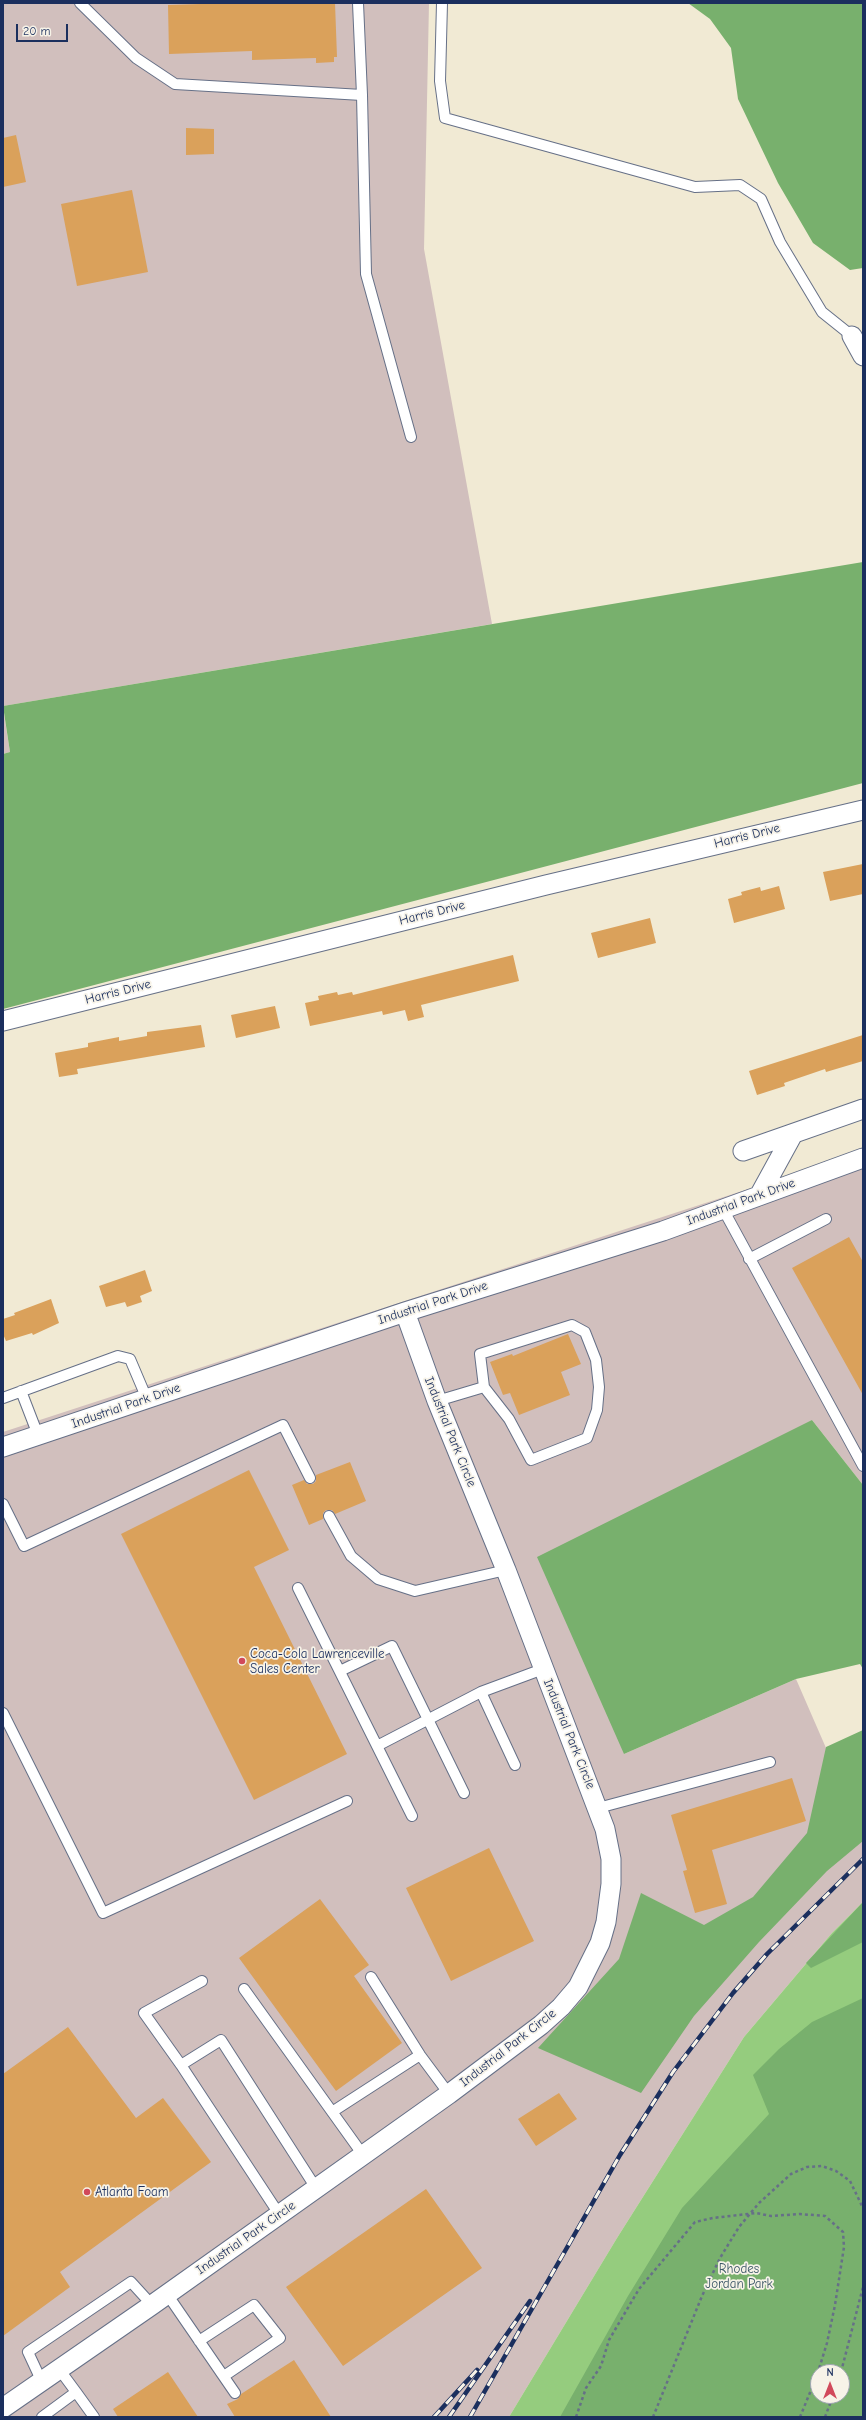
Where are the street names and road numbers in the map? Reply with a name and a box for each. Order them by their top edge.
street label: Harris Drive [713,820,781,852]
street label: Harris Drive [398,897,466,929]
street label: Harris Drive [84,976,152,1008]
street label: Industrial Park Drive [685,1175,797,1229]
street label: Industrial Park Drive [376,1278,490,1328]
street label: Industrial Park Circle [421,1375,479,1489]
street label: Industrial Park Drive [69,1380,183,1432]
street label: Industrial Park Circle [540,1677,598,1791]
street label: Industrial Park Circle [457,2006,559,2090]
street label: Industrial Park Circle [193,2198,299,2278]

